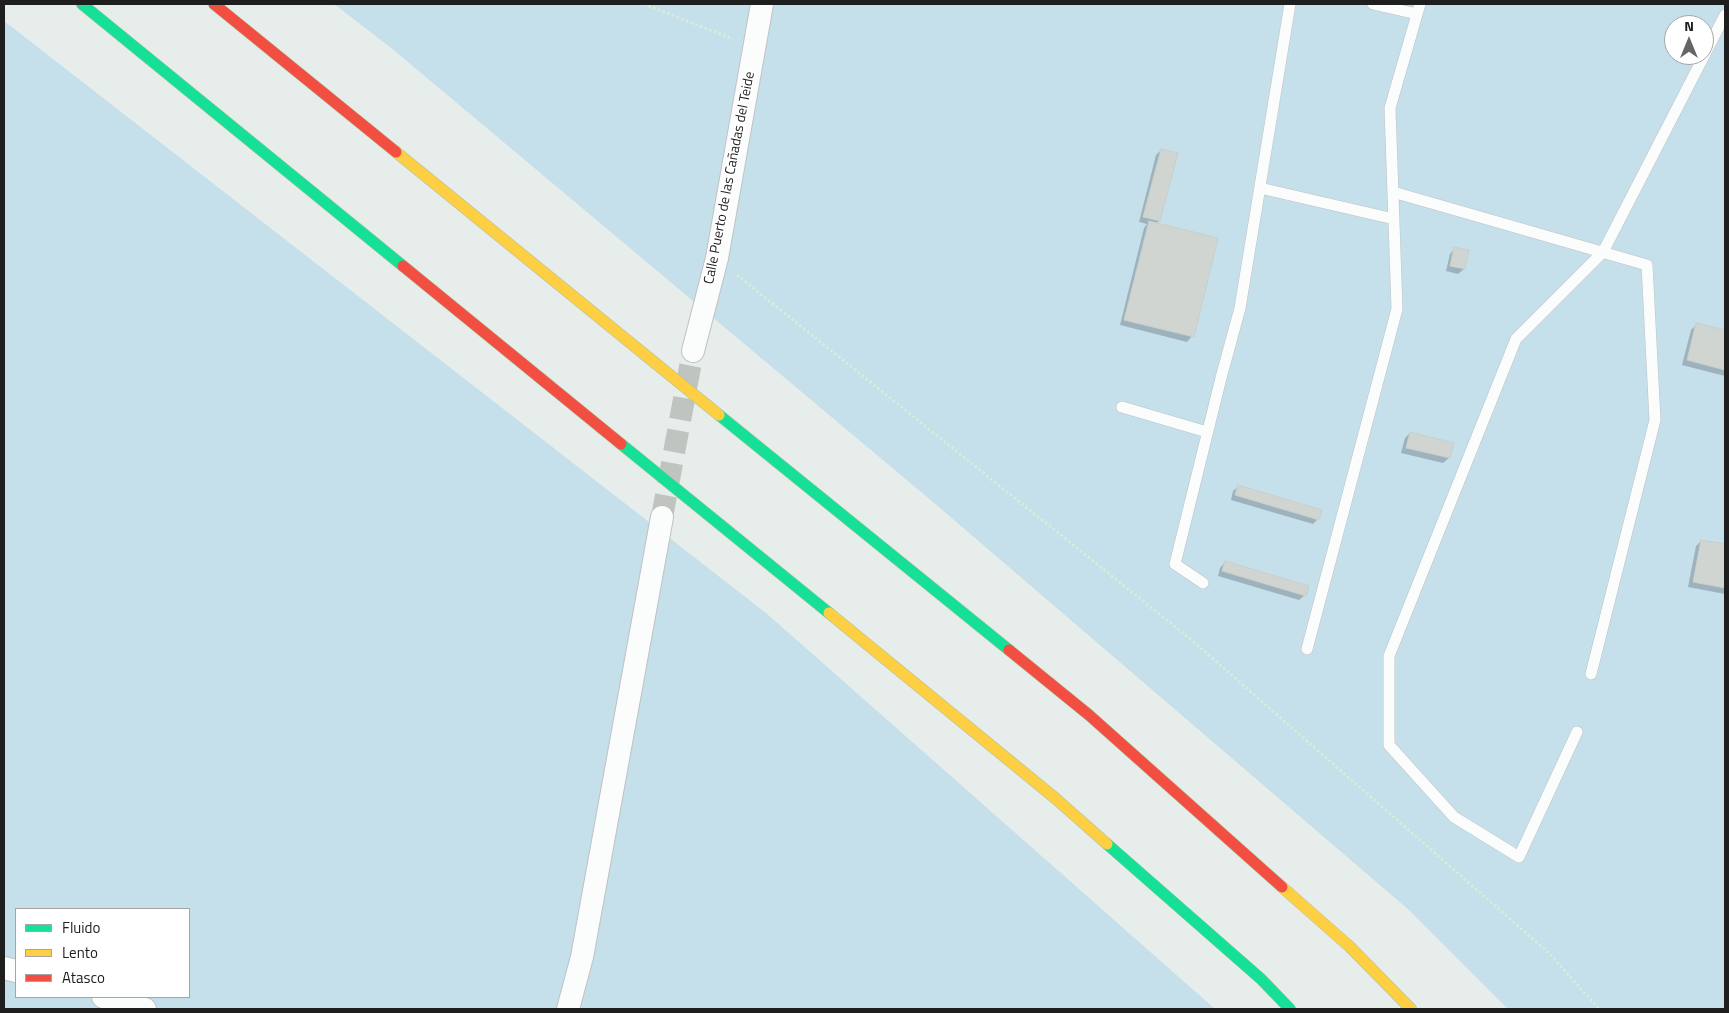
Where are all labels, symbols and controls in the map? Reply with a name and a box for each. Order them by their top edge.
north arrow [1664,15,1714,65]
text: N [1684,15,1694,36]
street label: Calle Puerto de las Cañadas del Teide [701,70,759,286]
legend [15,908,190,998]
text: Fluido [62,916,100,939]
text: Lento [62,941,98,964]
text: Atasco [62,966,105,989]

